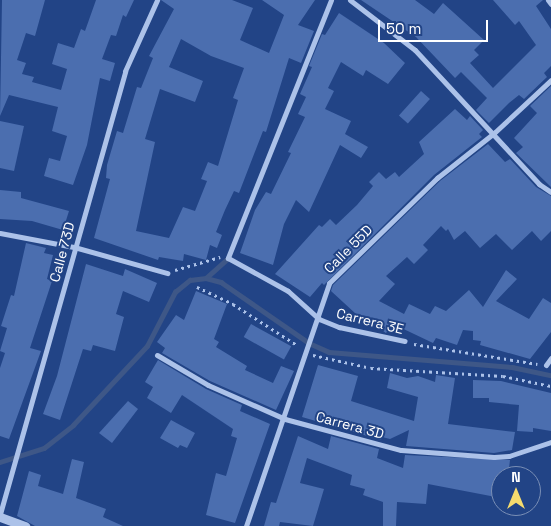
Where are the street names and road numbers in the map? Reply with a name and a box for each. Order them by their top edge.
street label: Calle 73D [46,220,78,284]
street label: Calle 55D [320,221,376,277]
street label: Carrera 3E [335,305,405,337]
street label: Carrera 3D [314,408,386,442]

